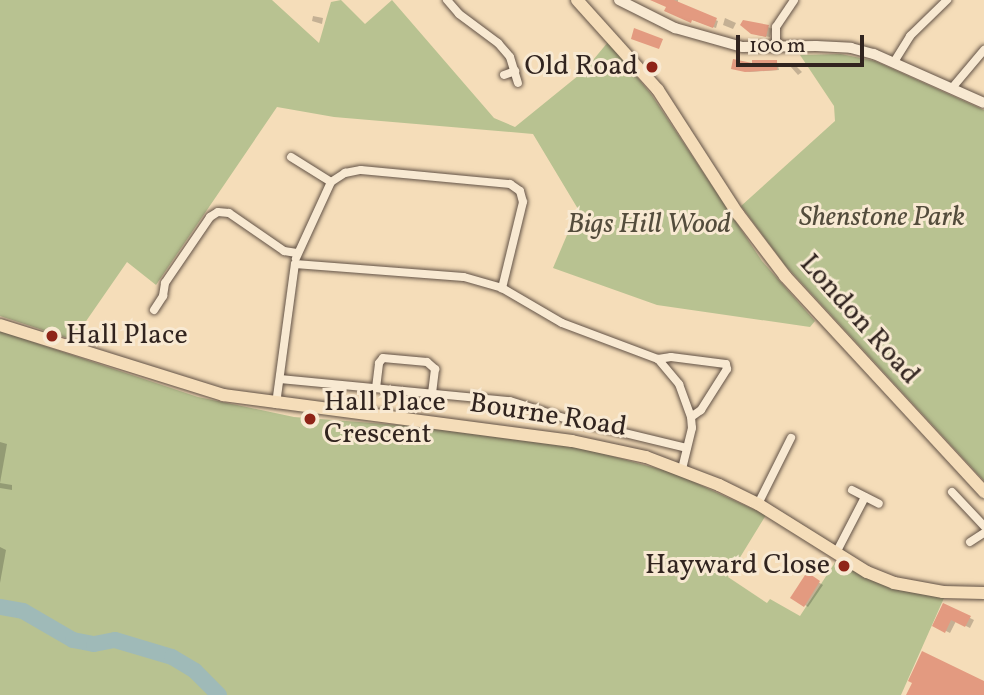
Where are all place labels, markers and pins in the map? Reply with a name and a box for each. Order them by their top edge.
place label: Old Road [525,50,638,84]
marker: Old Road [644,59,660,75]
place label: Hall Place [66,319,188,353]
marker: Hall Place [44,328,60,344]
place label: Hall Place Crescent [324,386,446,452]
marker: Hall Place Crescent [302,411,318,427]
place label: Hayward Close [645,549,830,583]
marker: Hayward Close [836,558,852,574]

